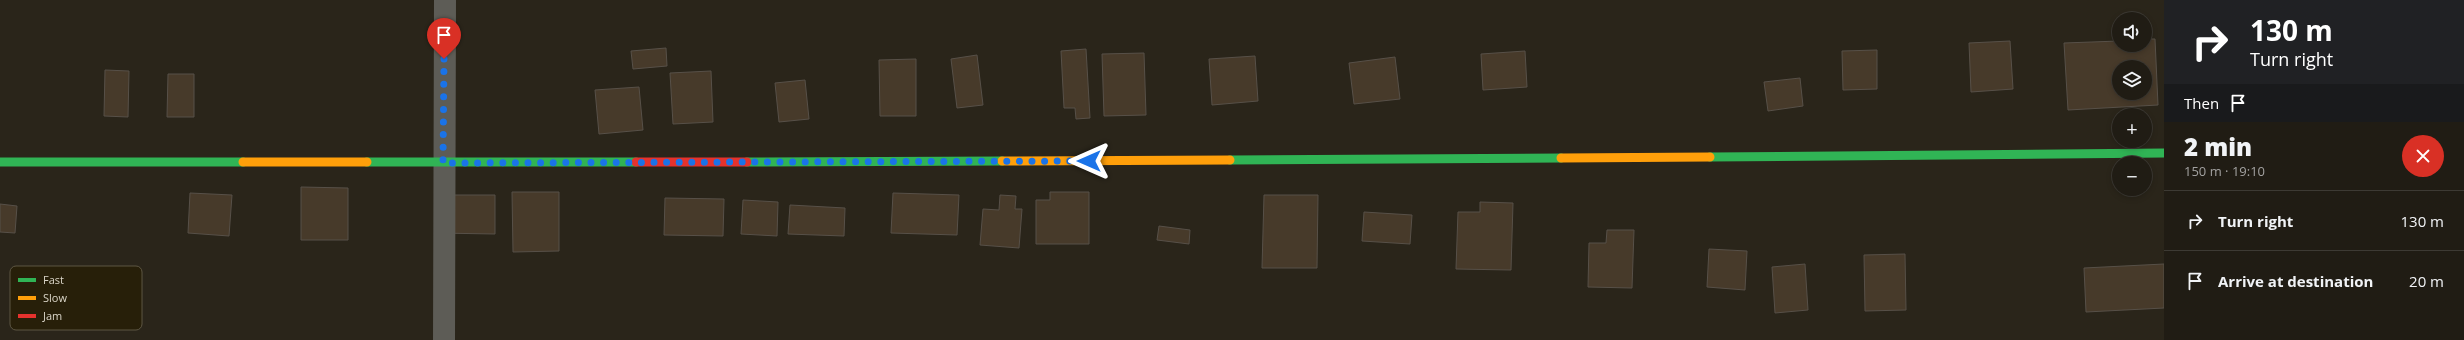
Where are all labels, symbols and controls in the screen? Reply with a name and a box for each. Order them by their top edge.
text: 130 m [2250,11,2333,49]
map controls [2112,12,2152,196]
button: sound [2112,12,2152,52]
icon: right [2184,16,2236,68]
pin [427,18,461,59]
icon: arrive [433,24,455,46]
text: Turn right [2250,47,2333,71]
button: layers [2112,60,2152,100]
icon: arrive [2227,92,2249,114]
text: Then [2184,93,2219,113]
button: + [2112,108,2152,148]
text: 2 min [2184,130,2252,163]
button: close [2402,135,2444,177]
position arrow [1068,140,1110,182]
button: − [2112,156,2152,196]
text: 150 m · 19:10 [2184,162,2265,180]
icon: right [2184,210,2206,232]
text: Turn right [2218,211,2293,231]
text: 130 m [2400,211,2444,231]
legend [10,266,142,330]
icon: arrive [2184,270,2206,292]
text: Arrive at destination [2218,271,2373,291]
text: 20 m [2409,271,2444,291]
text: Fast [43,272,64,287]
text: Slow [43,290,67,305]
text: Jam [42,308,62,323]

